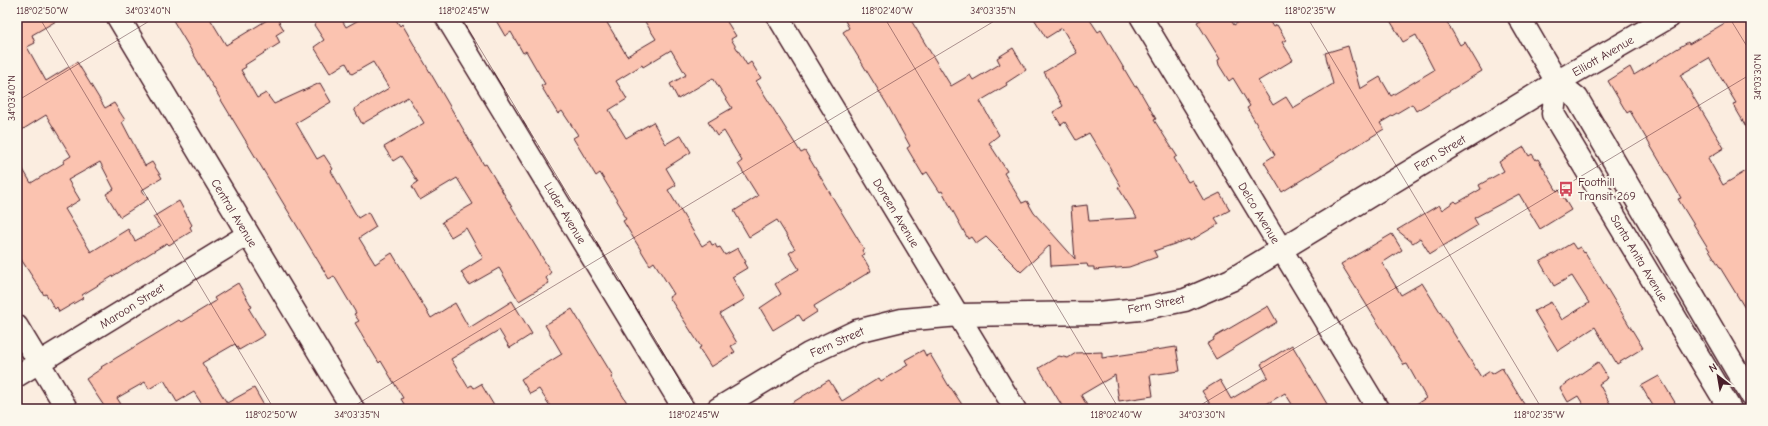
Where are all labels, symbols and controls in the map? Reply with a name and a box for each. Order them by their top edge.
text: 118°02'50"W [16,5,68,17]
text: 34°03'40"N [125,5,171,17]
text: 118°02'45"W [439,5,490,17]
text: 118°02'40"W [861,5,913,17]
text: 34°03'35"N [970,5,1016,17]
text: 118°02'35"W [1285,5,1336,17]
street label: Elliott Avenue [1570,33,1636,79]
text: 34°03'30"N [1752,54,1764,100]
text: 34°03'40"N [6,75,18,121]
street label: Fern Street [1412,132,1469,174]
place label: Foothill Transit 269 [1578,175,1636,203]
street label: Central Avenue [208,176,260,250]
street label: Doreen Avenue [870,176,922,250]
street label: Luder Avenue [541,180,589,246]
street label: Delco Avenue [1235,180,1283,246]
bus stop icon: Foothill Transit 269 [1557,180,1575,198]
street label: Santa Anita Avenue [1608,212,1670,304]
street label: Maroon Street [97,280,168,332]
street label: Fern Street [1126,292,1186,316]
street label: Fern Street [808,324,867,360]
north arrow [1698,356,1738,396]
text: N [1707,360,1720,375]
text: 118°02'50"W [245,409,297,421]
text: 34°03'35"N [334,409,380,421]
text: 118°02'45"W [669,409,720,421]
text: 118°02'40"W [1090,409,1142,421]
text: 34°03'30"N [1179,409,1225,421]
text: 118°02'35"W [1514,409,1565,421]

